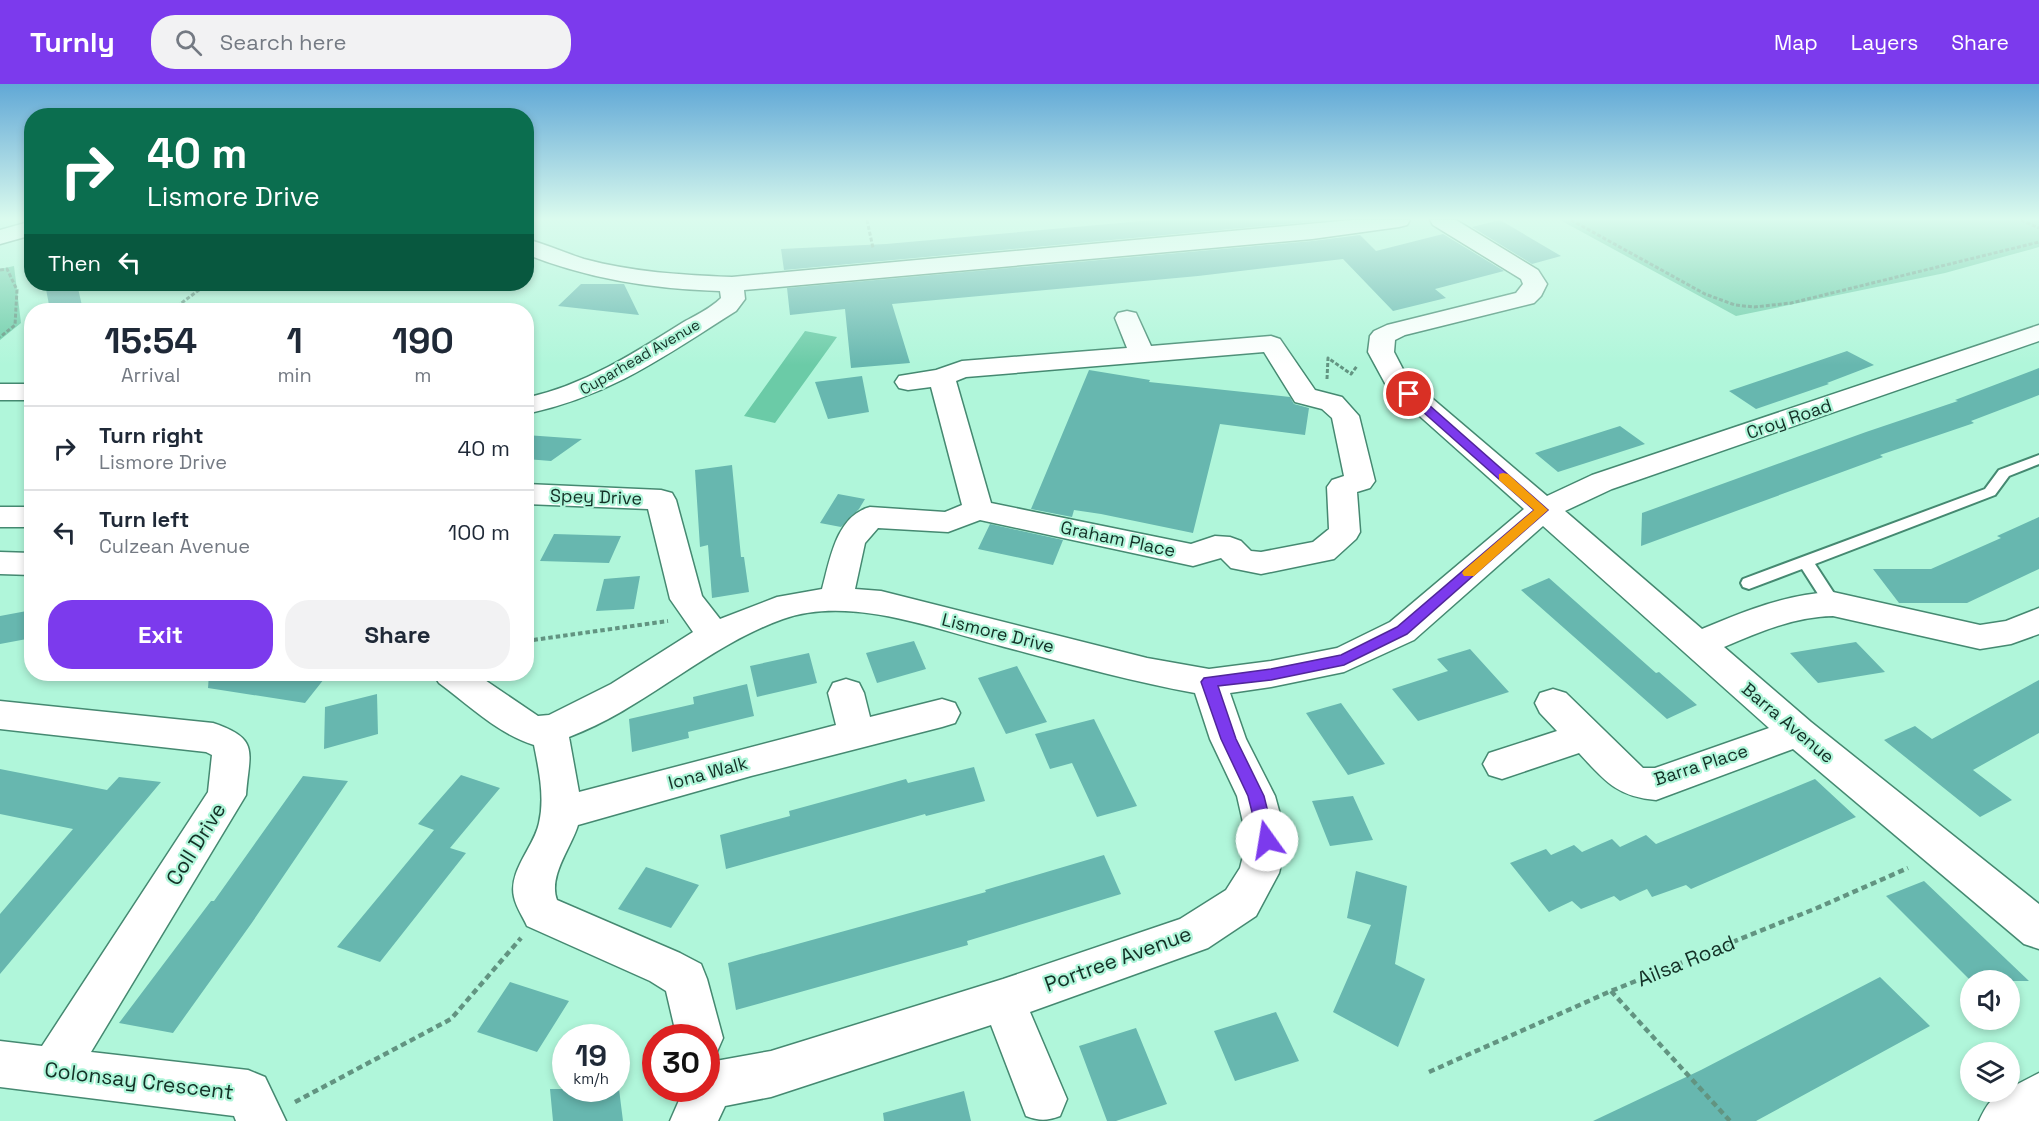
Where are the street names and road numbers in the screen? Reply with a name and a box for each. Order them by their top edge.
street label: Cuparhead Avenue [576,314,703,399]
street label: Croy Road [1743,393,1835,444]
street label: Spey Drive [550,483,642,510]
street label: Graham Place [1059,515,1178,562]
street label: Lismore Drive [939,607,1057,658]
street label: Barra Avenue [1737,677,1839,768]
street label: Barra Place [1651,739,1751,790]
street label: Iona Walk [666,751,750,794]
street label: Coll Drive [160,797,232,890]
street label: Portree Avenue [1041,919,1195,998]
street label: Ailsa Road [1633,929,1739,992]
street label: Colonsay Crescent [43,1056,235,1105]

